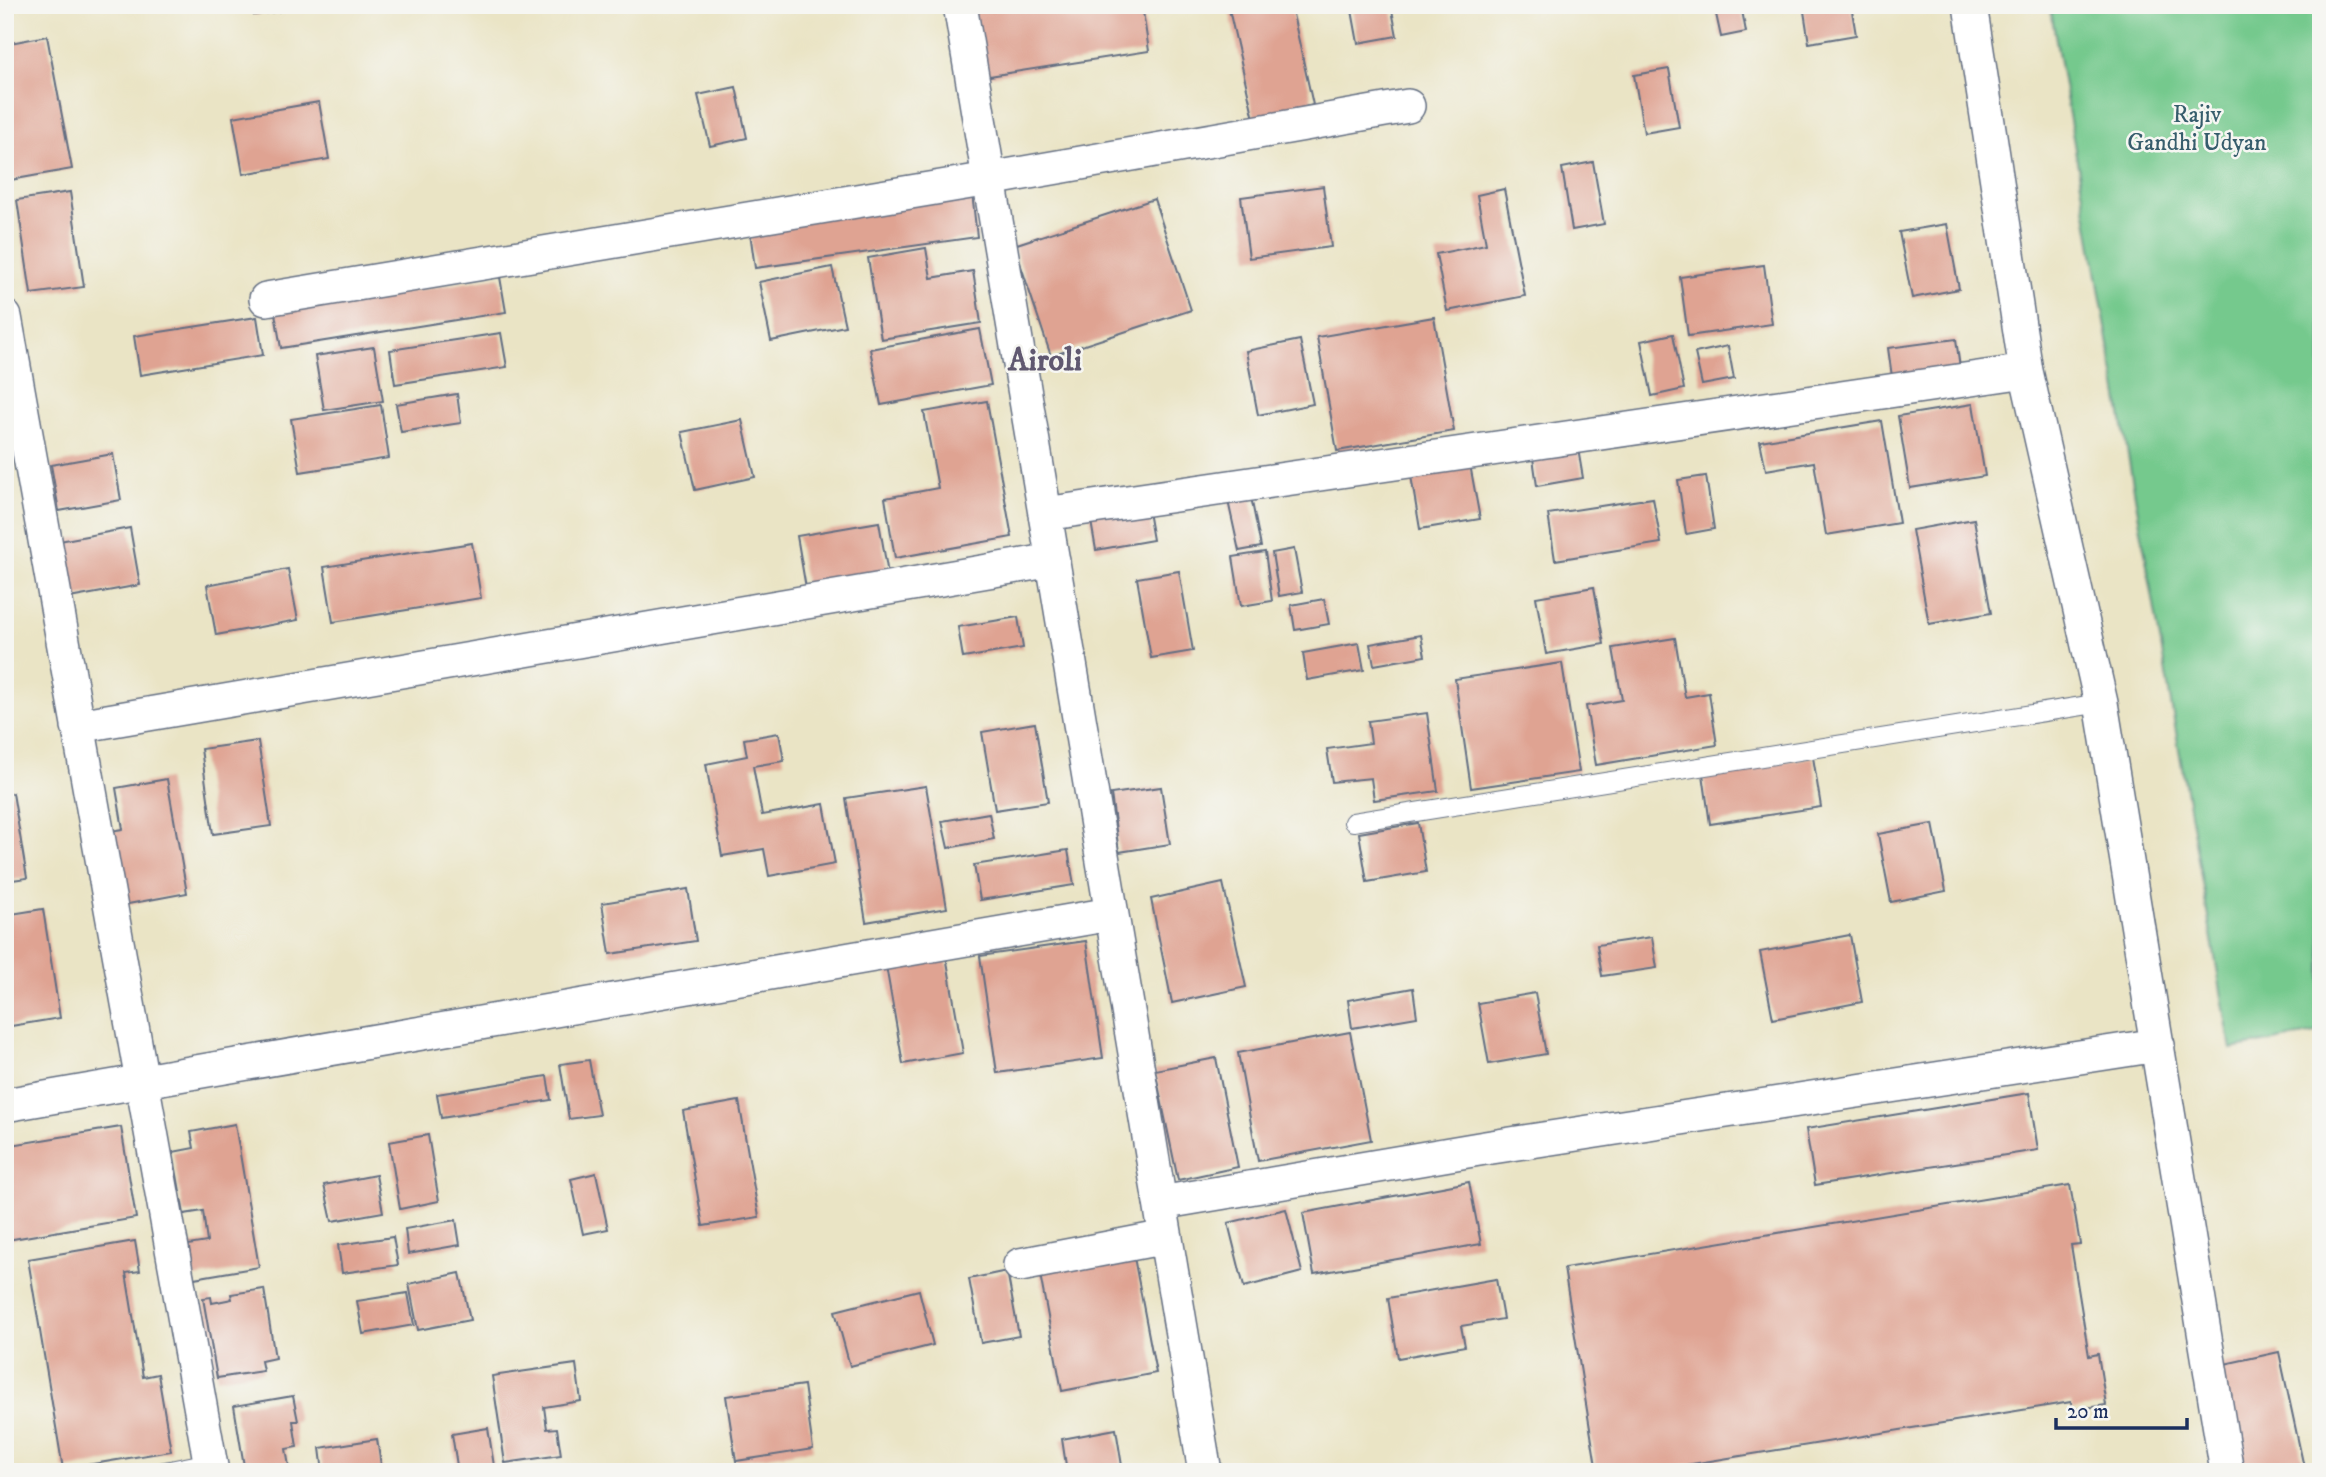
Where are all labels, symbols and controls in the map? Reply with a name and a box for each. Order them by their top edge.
park label: Rajiv Gandhi Udyan [2127,100,2267,158]
district label: Airoli [1007,341,1082,381]
scale bar [2056,1386,2188,1430]
text: 20 m [2067,1399,2109,1425]

